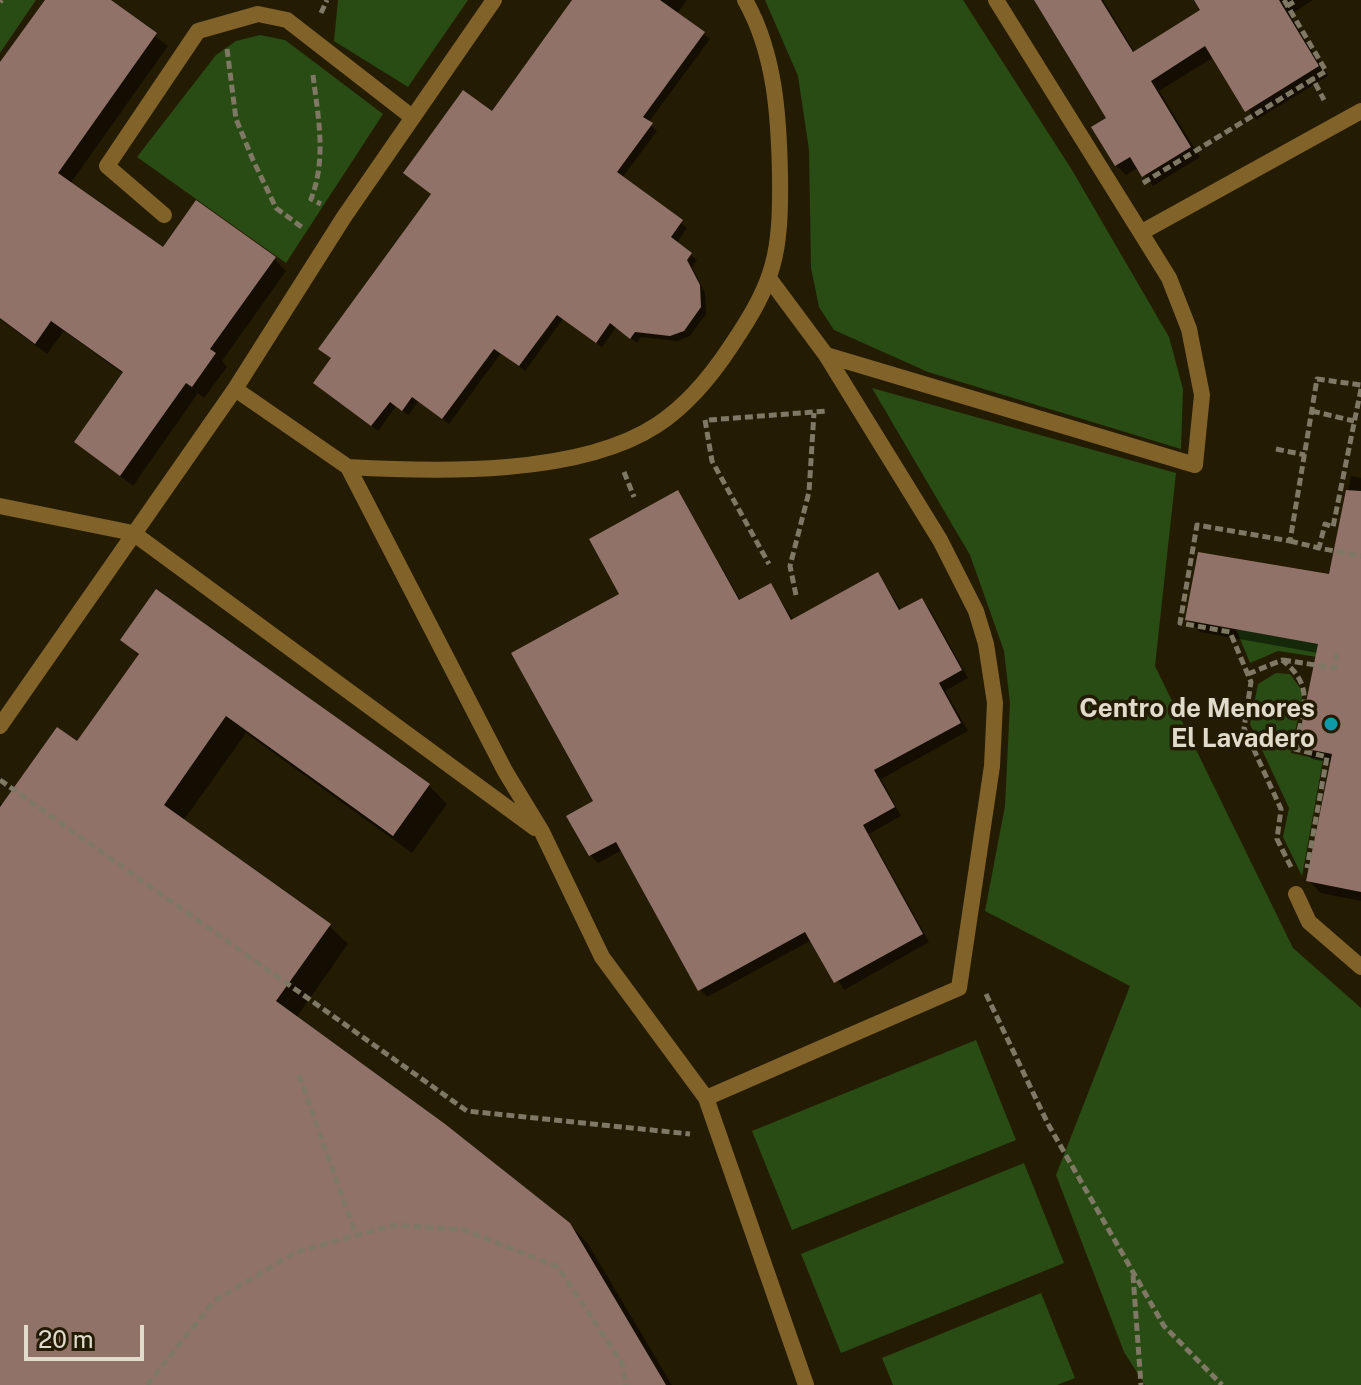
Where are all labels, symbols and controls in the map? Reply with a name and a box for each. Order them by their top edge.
place label: Centro de Menores El Lavadero [1079,693,1315,754]
marker: Centro de Menores El Lavadero [1322,715,1340,733]
scale bar [28,1309,148,1359]
text: 20 m [38,1325,94,1353]

